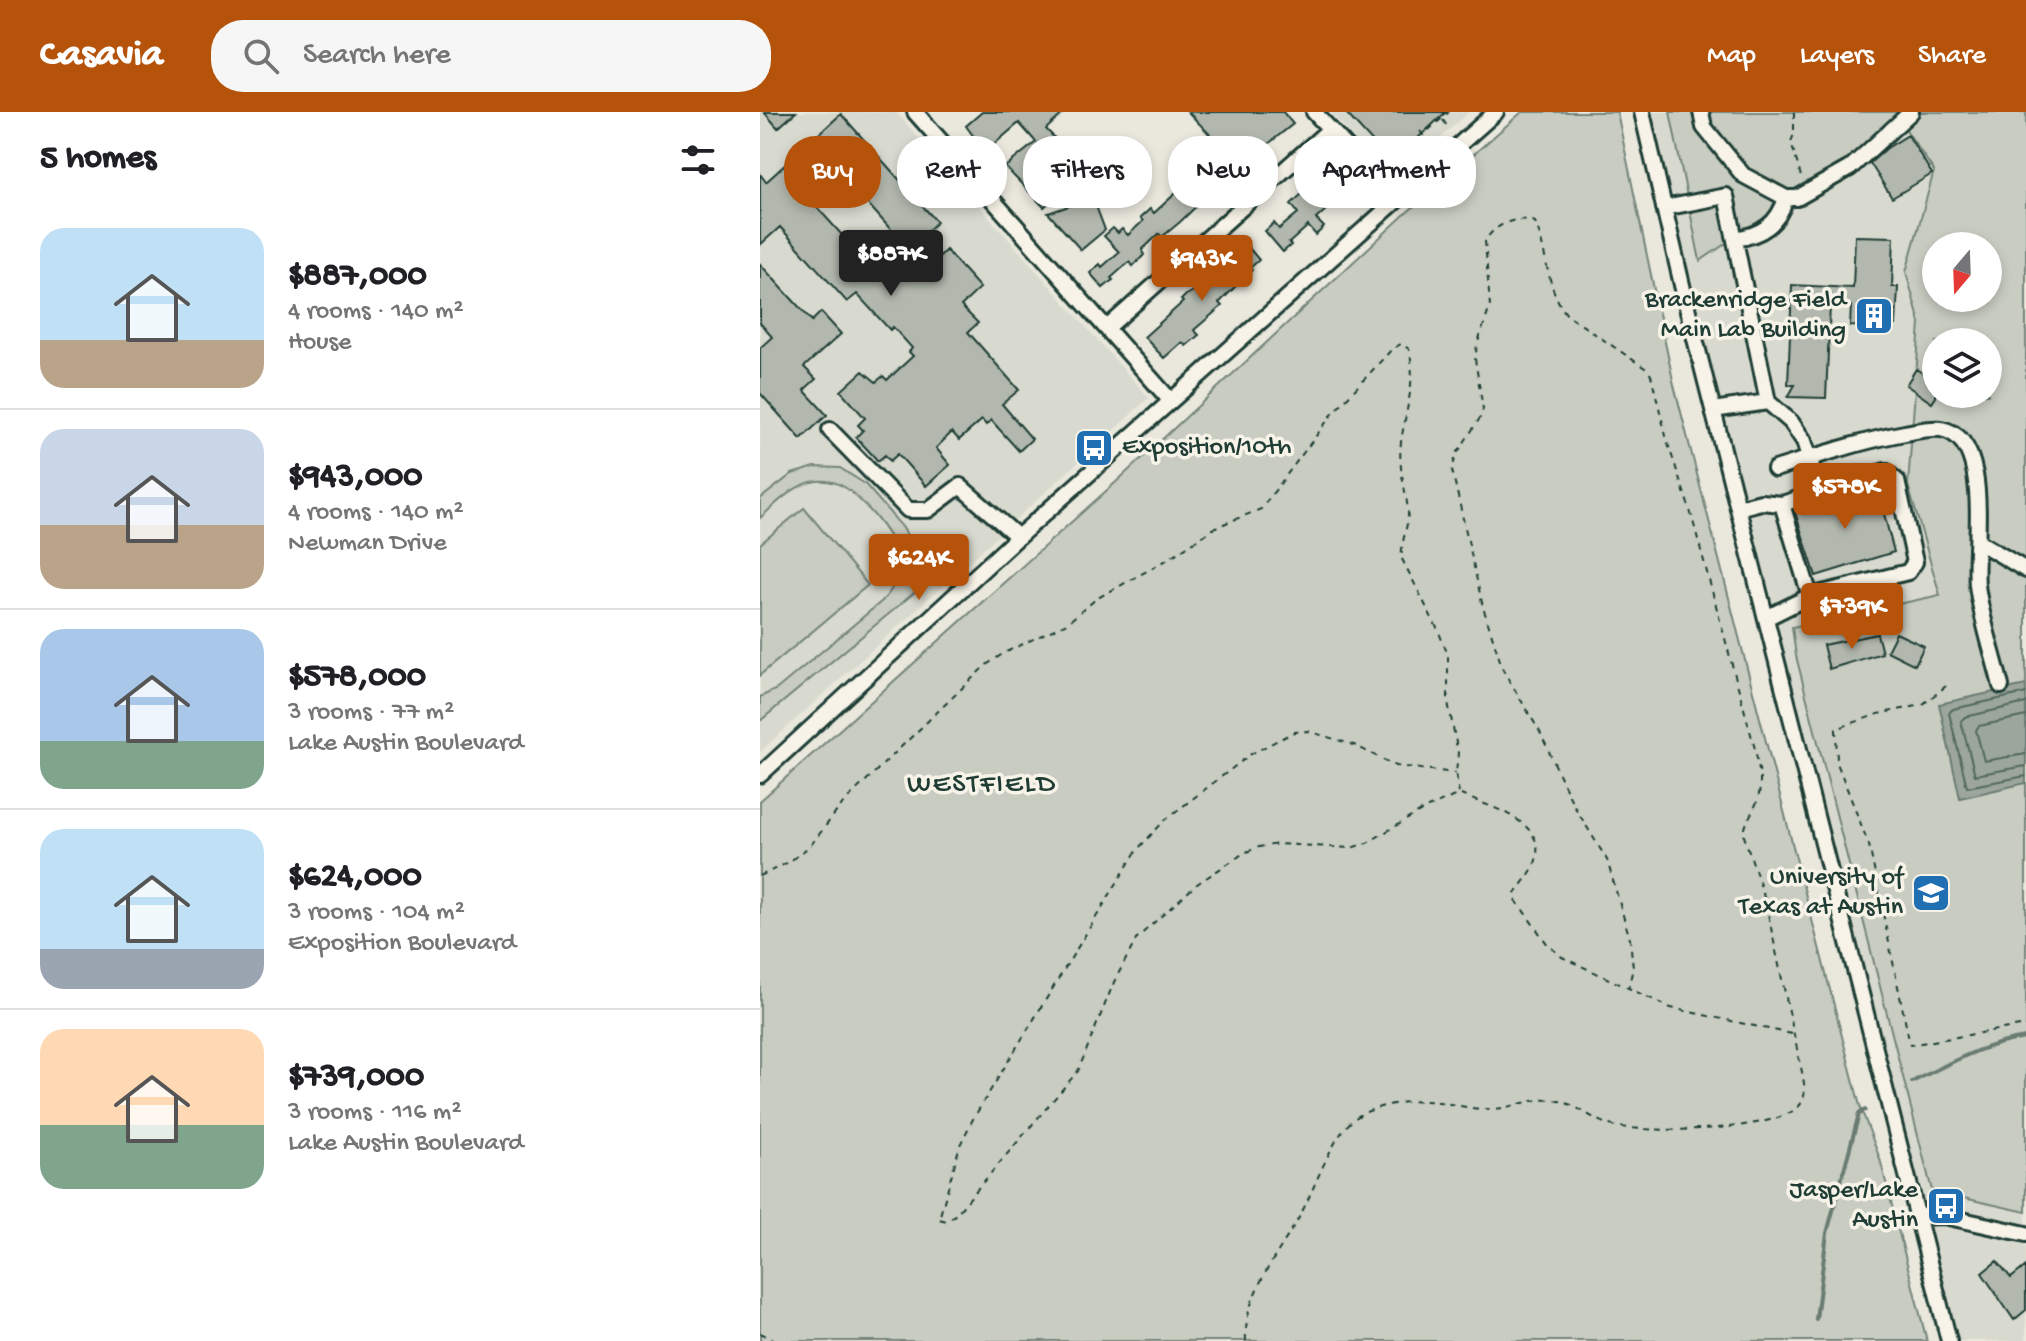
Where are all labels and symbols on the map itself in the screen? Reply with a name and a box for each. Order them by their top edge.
pin: $887K [835,230,947,298]
north arrow [1922,232,2002,312]
pin: $943K [1146,235,1258,303]
place label: Brackenridge Field Main Lab Building [1644,286,1848,347]
building icon: Brackenridge Field Main Lab Building [1853,295,1895,337]
bus stop icon: Exposition/10th [1073,427,1115,469]
place label: Exposition/10th [1122,433,1292,464]
pin: $578K [1789,463,1901,531]
pin: $624K [863,534,975,602]
pin: $739K [1796,583,1908,651]
district label: WESTFIELD [907,769,1057,802]
place label: University of Texas at Austin [1737,863,1905,924]
school or university icon: University of Texas at Austin [1910,872,1952,914]
place label: Jasper/Lake Austin [1790,1176,1919,1237]
bus stop icon: Jasper/Lake Austin [1925,1185,1967,1227]

